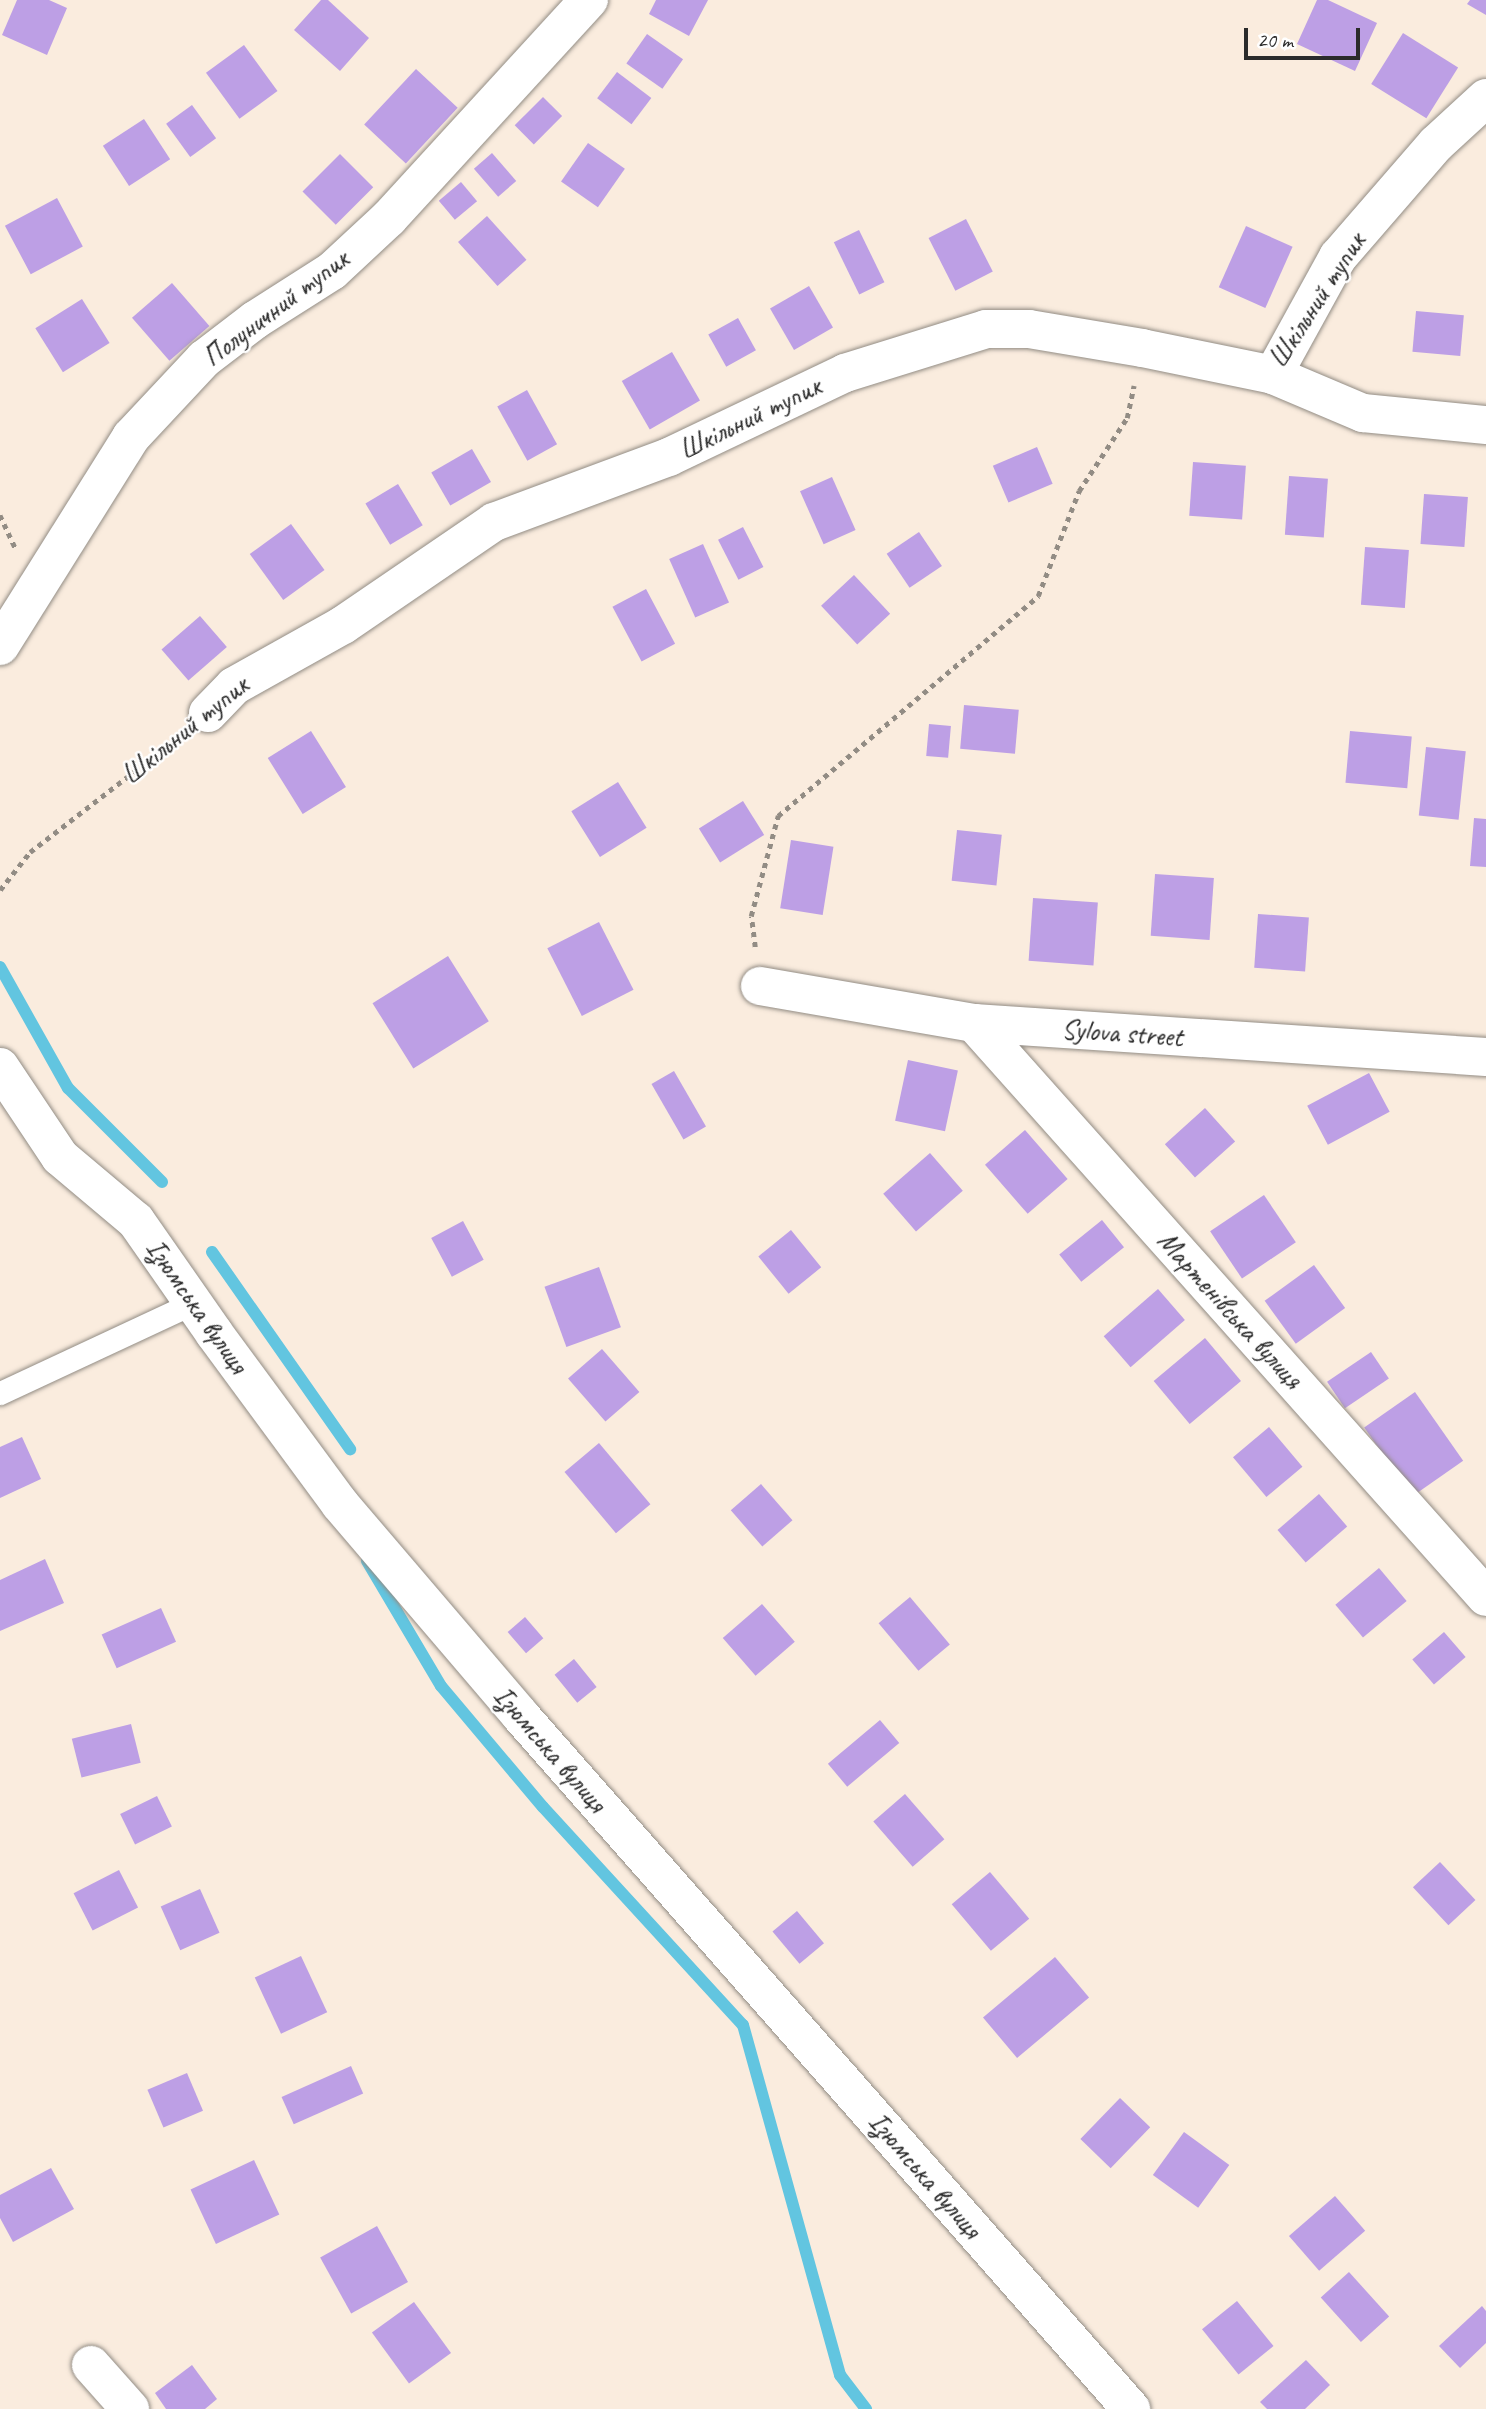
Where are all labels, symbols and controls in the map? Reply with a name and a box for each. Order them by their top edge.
scale bar [1248,14,1364,58]
text: 20 m [1257,27,1293,53]
street label: Шкільний тупик [1261,226,1373,374]
street label: Полуничний тупик [196,242,356,374]
street label: Шкільний тупик [673,369,827,467]
street label: Шкільний тупик [115,668,255,792]
street label: Sylova street [1060,1012,1184,1054]
street label: Мартенівська вулиця [1150,1224,1310,1396]
street label: Ізюмська вулиця [138,1232,256,1380]
street label: Ізюмська вулиця [486,1679,614,1819]
street label: Ізюмська вулиця [861,2105,989,2245]

